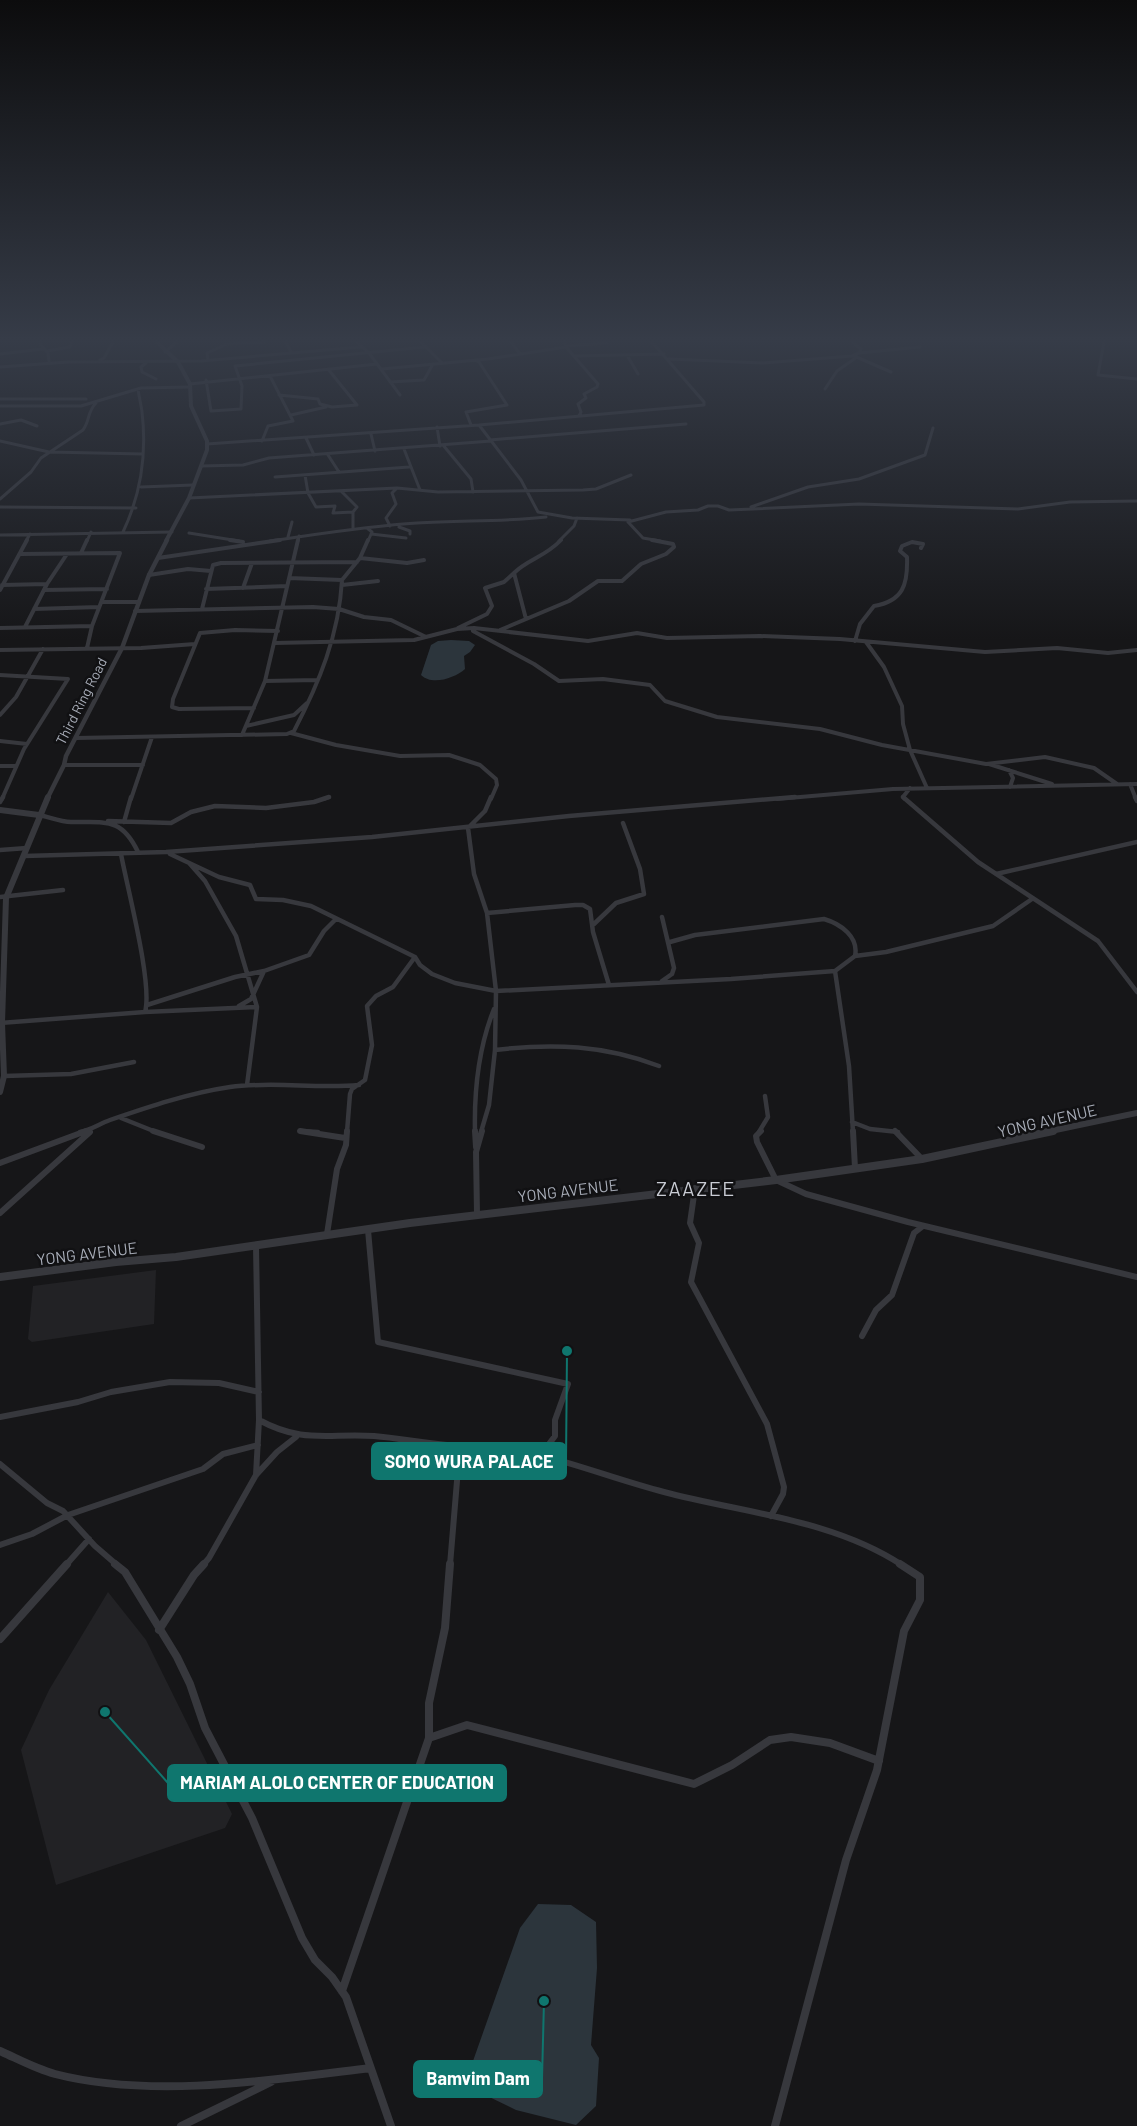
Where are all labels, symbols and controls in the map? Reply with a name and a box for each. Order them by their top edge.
street label: Third Ring Road [52,655,110,747]
street label: YONG AVENUE [996,1099,1098,1141]
street label: YONG AVENUE [517,1174,619,1206]
district label: ZAAZEE [656,1176,736,1200]
street label: YONG AVENUE [36,1237,138,1269]
callout: SOMO WURA PALACE [372,1443,566,1479]
text: SOMO WURA PALACE [384,1450,554,1472]
callout: MARIAM ALOLO CENTER OF EDUCATION [168,1765,506,1801]
text: MARIAM ALOLO CENTER OF EDUCATION [180,1771,494,1793]
callout: Bamvim Dam [414,2061,542,2097]
text: Bamvim Dam [426,2067,530,2089]

